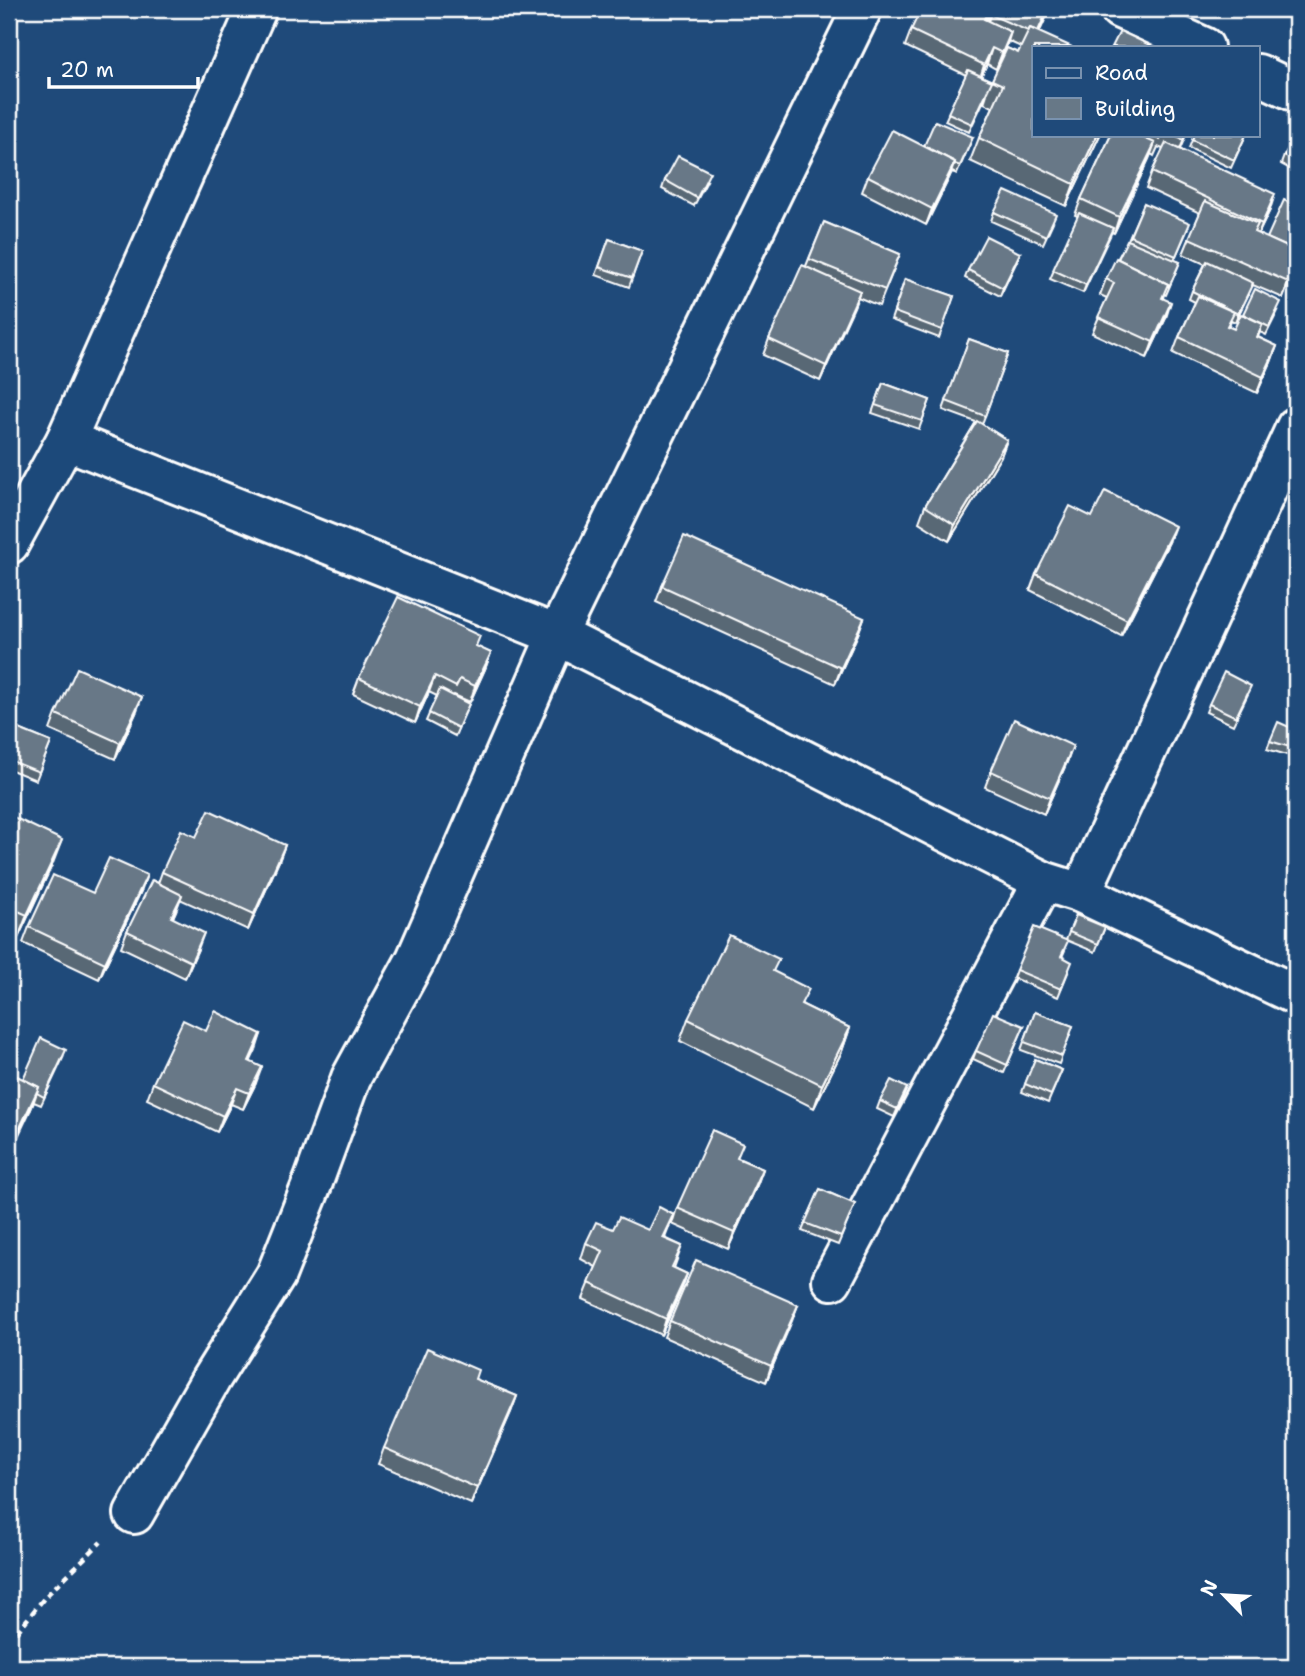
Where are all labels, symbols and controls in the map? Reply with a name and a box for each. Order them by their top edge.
scale bar [49,46,198,90]
legend [1032,46,1260,136]
text: 20 m [60,56,114,84]
text: Road [1095,59,1148,87]
text: Building [1095,95,1175,123]
north arrow [1190,1560,1260,1630]
text: N [1195,1576,1224,1600]

